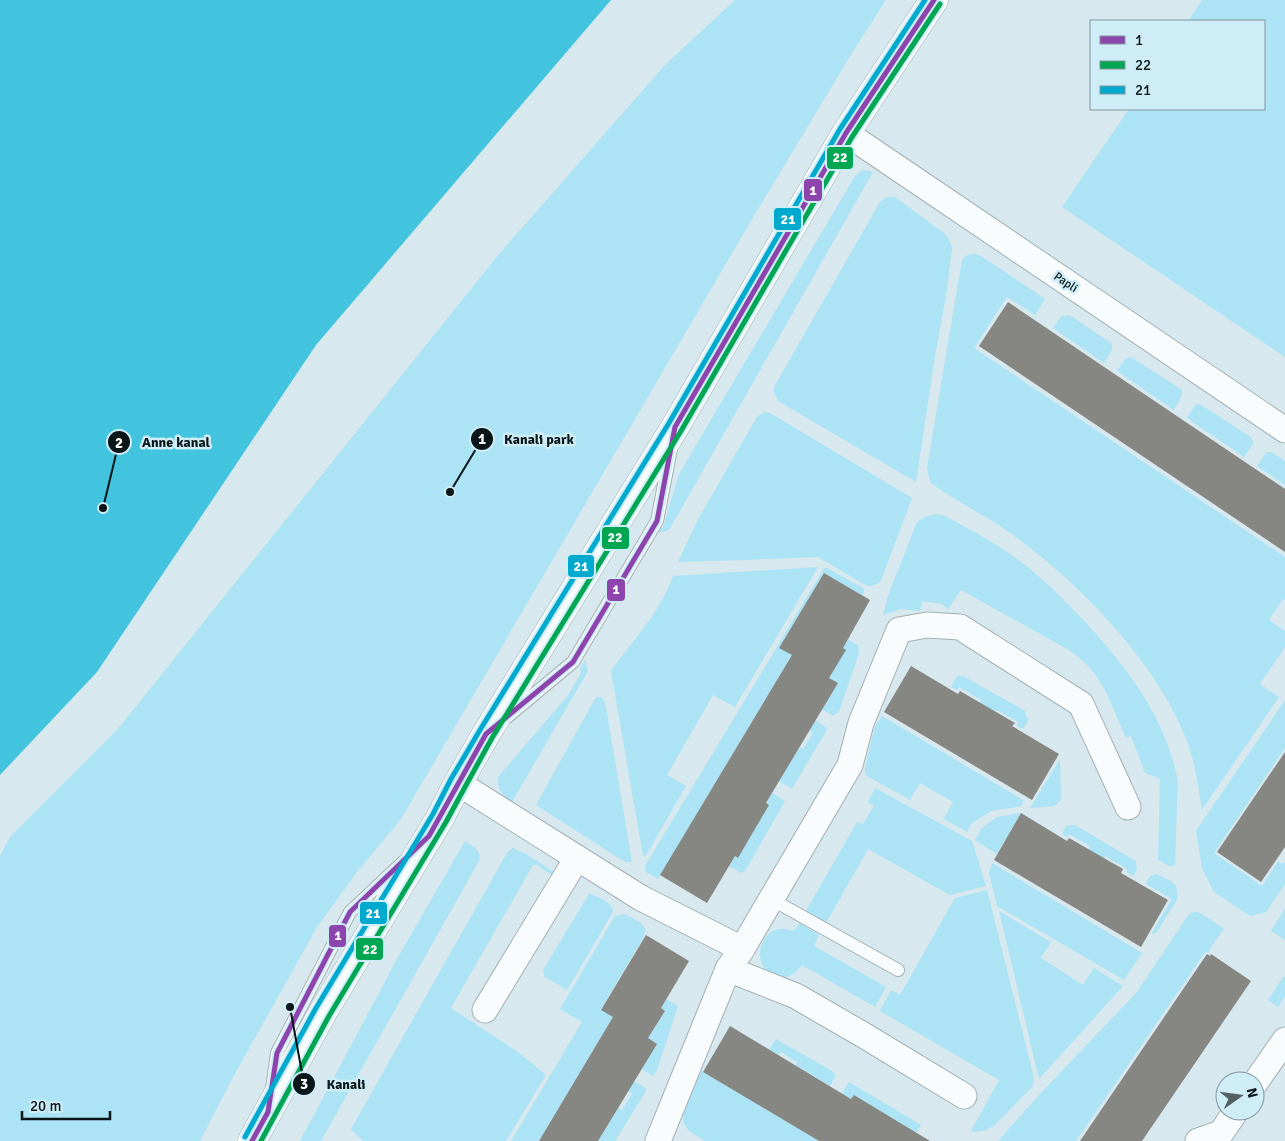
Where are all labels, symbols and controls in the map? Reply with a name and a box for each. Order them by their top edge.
legend [1090,20,1265,110]
text: 1 [1135,31,1143,49]
text: 22 [1135,56,1151,74]
text: 21 [1135,81,1151,99]
line badge: 22 [826,146,854,170]
text: 22 [832,149,848,166]
line badge: 1 [803,178,823,202]
text: 1 [809,182,817,199]
line badge: 21 [773,207,802,231]
text: 21 [780,211,796,228]
street label: Papli [1051,269,1081,296]
callout: Kanali park [469,424,584,453]
callout: Anne kanal [107,428,220,457]
text: 1 [478,430,486,448]
text: Kanali park [504,431,575,448]
text: 2 [115,434,123,452]
text: Anne kanal [142,434,211,451]
line badge: 22 [601,526,630,550]
text: 22 [607,529,623,546]
line badge: 21 [567,554,595,578]
text: 21 [573,558,589,575]
line badge: 1 [606,578,626,602]
text: 1 [612,581,620,598]
line badge: 21 [359,901,388,925]
text: 21 [365,905,381,922]
line badge: 1 [328,924,347,948]
text: 1 [334,927,342,944]
line badge: 22 [355,937,384,961]
text: 22 [362,941,378,958]
callout: Kanali [292,1070,376,1099]
north arrow [1215,1071,1265,1121]
text: 3 [300,1075,308,1093]
text: Kanali [326,1076,366,1093]
text: N [1243,1086,1262,1100]
scale bar [22,1088,110,1120]
text: 20 m [30,1097,61,1115]

